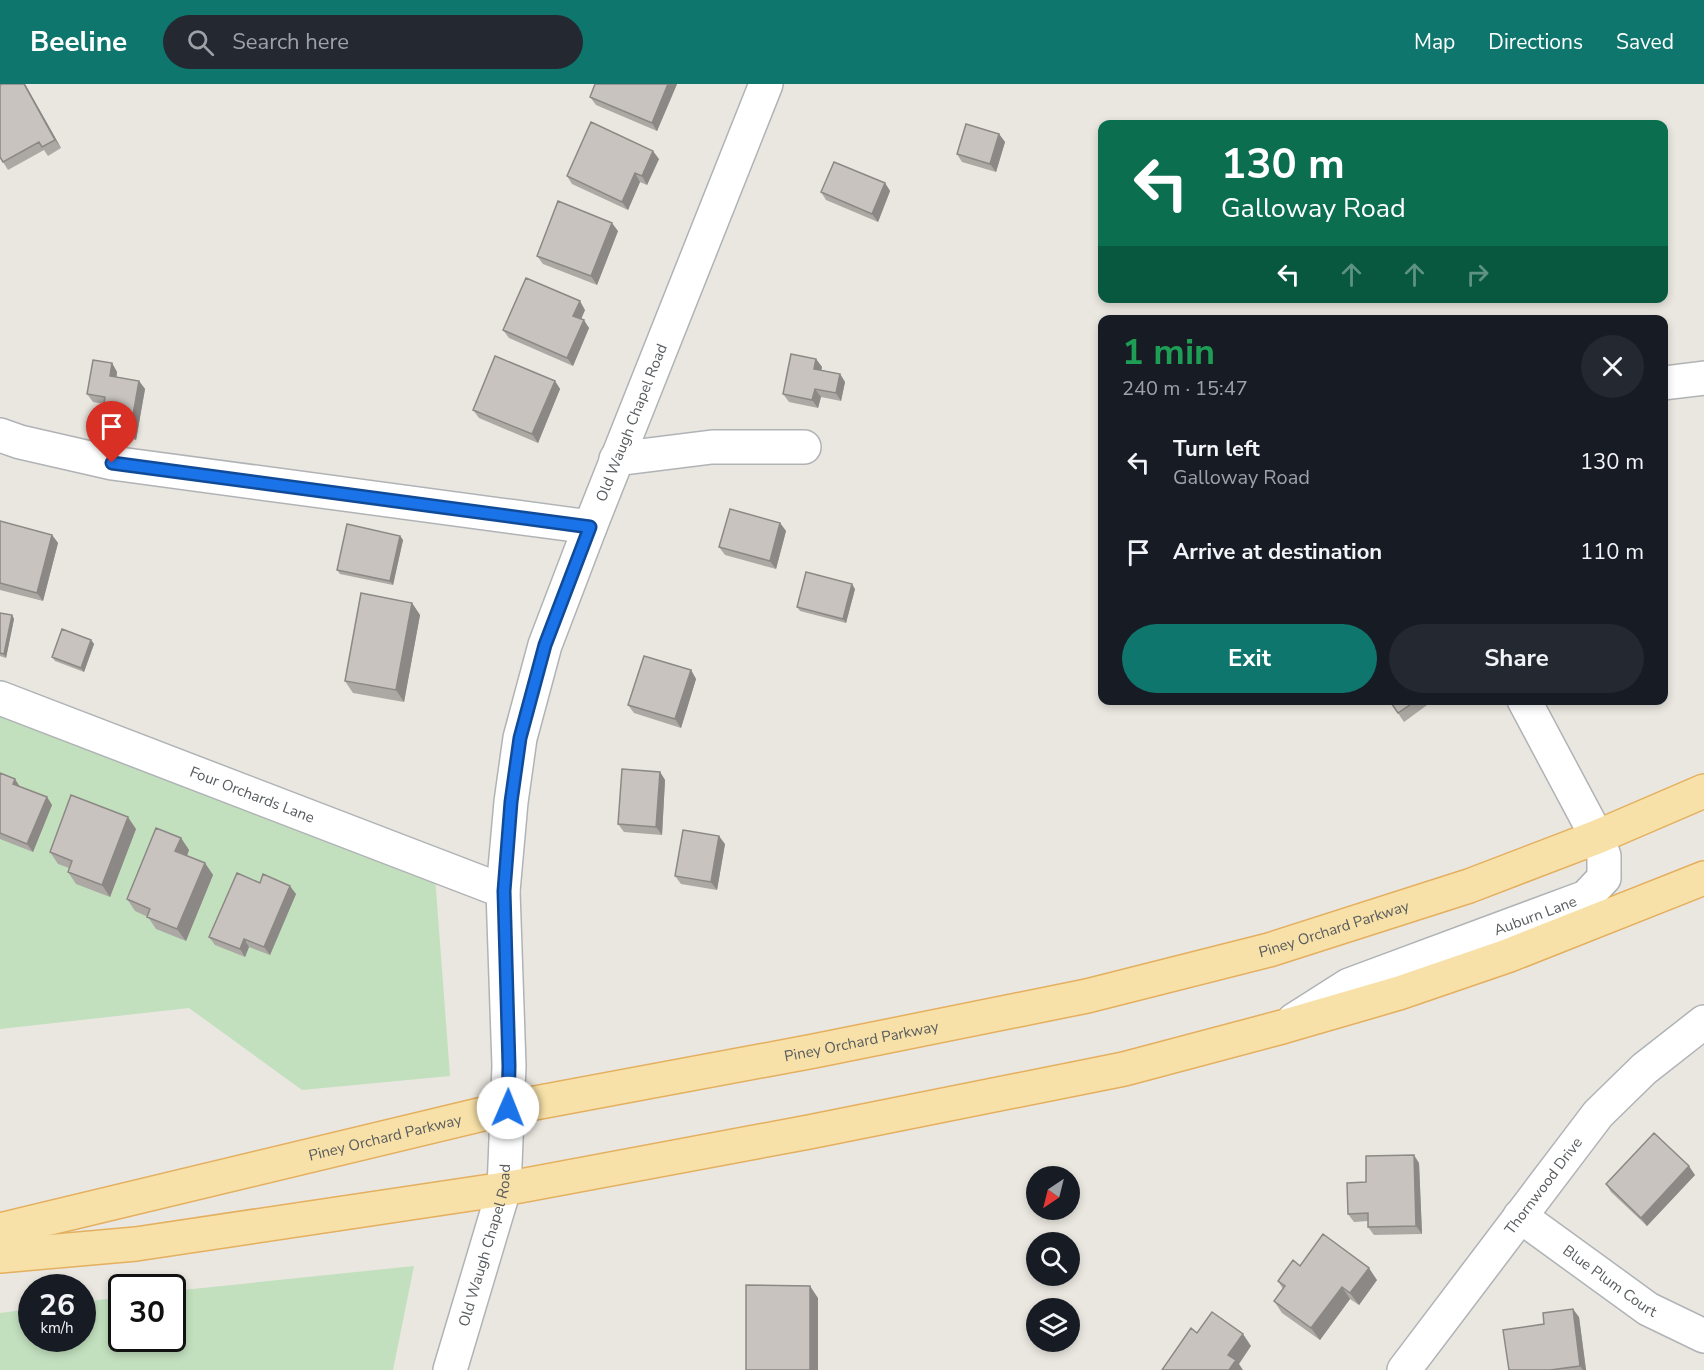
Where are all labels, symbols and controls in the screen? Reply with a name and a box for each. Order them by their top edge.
search box [163,15,583,69]
text: Beeline [30,23,127,61]
icon: search [184,26,217,59]
text: Search here [232,27,349,57]
text: Map [1414,28,1455,56]
text: Directions [1488,28,1583,56]
text: Saved [1616,28,1674,56]
text: 130 m [1221,136,1345,193]
icon: left [1122,144,1200,222]
text: Galloway Road [1221,190,1406,227]
icon: left [1272,258,1305,291]
icon: ahead [1335,258,1368,291]
icon: ahead [1398,258,1431,291]
icon: right [1461,258,1494,291]
text: 1 min [1122,328,1215,377]
button: close [1581,335,1644,398]
street label: Old Waugh Chapel Road [591,341,672,504]
text: 240 m · 15:47 [1122,375,1248,402]
pin [86,401,137,463]
icon: arrive [95,410,128,443]
text: Turn left [1173,434,1260,464]
icon: left [1122,446,1155,479]
text: 130 m [1580,447,1644,477]
text: Galloway Road [1173,464,1310,491]
icon: arrive [1122,536,1155,569]
text: Arrive at destination [1173,537,1382,567]
text: 110 m [1580,537,1644,567]
button: Exit [1122,624,1377,693]
button: Share [1389,624,1644,693]
street label: Four Orchards Lane [187,762,317,828]
street label: Auburn Lane [1491,891,1580,940]
street label: Piney Orchard Parkway [1256,896,1412,962]
street label: Piney Orchard Parkway [783,1016,941,1066]
position arrow [476,1076,540,1140]
street label: Piney Orchard Parkway [306,1109,464,1166]
street label: Thornwood Drive [1500,1133,1587,1239]
street label: Old Waugh Chapel Road [454,1163,515,1329]
north arrow [1026,1166,1080,1220]
map controls [1026,1166,1080,1352]
button: search [1026,1232,1080,1286]
street label: Blue Plum Court [1559,1240,1661,1322]
speed limit sign: 30 [108,1274,186,1352]
text: 26 [39,1285,75,1326]
button: layers [1026,1298,1080,1352]
text: km/h [40,1318,74,1338]

